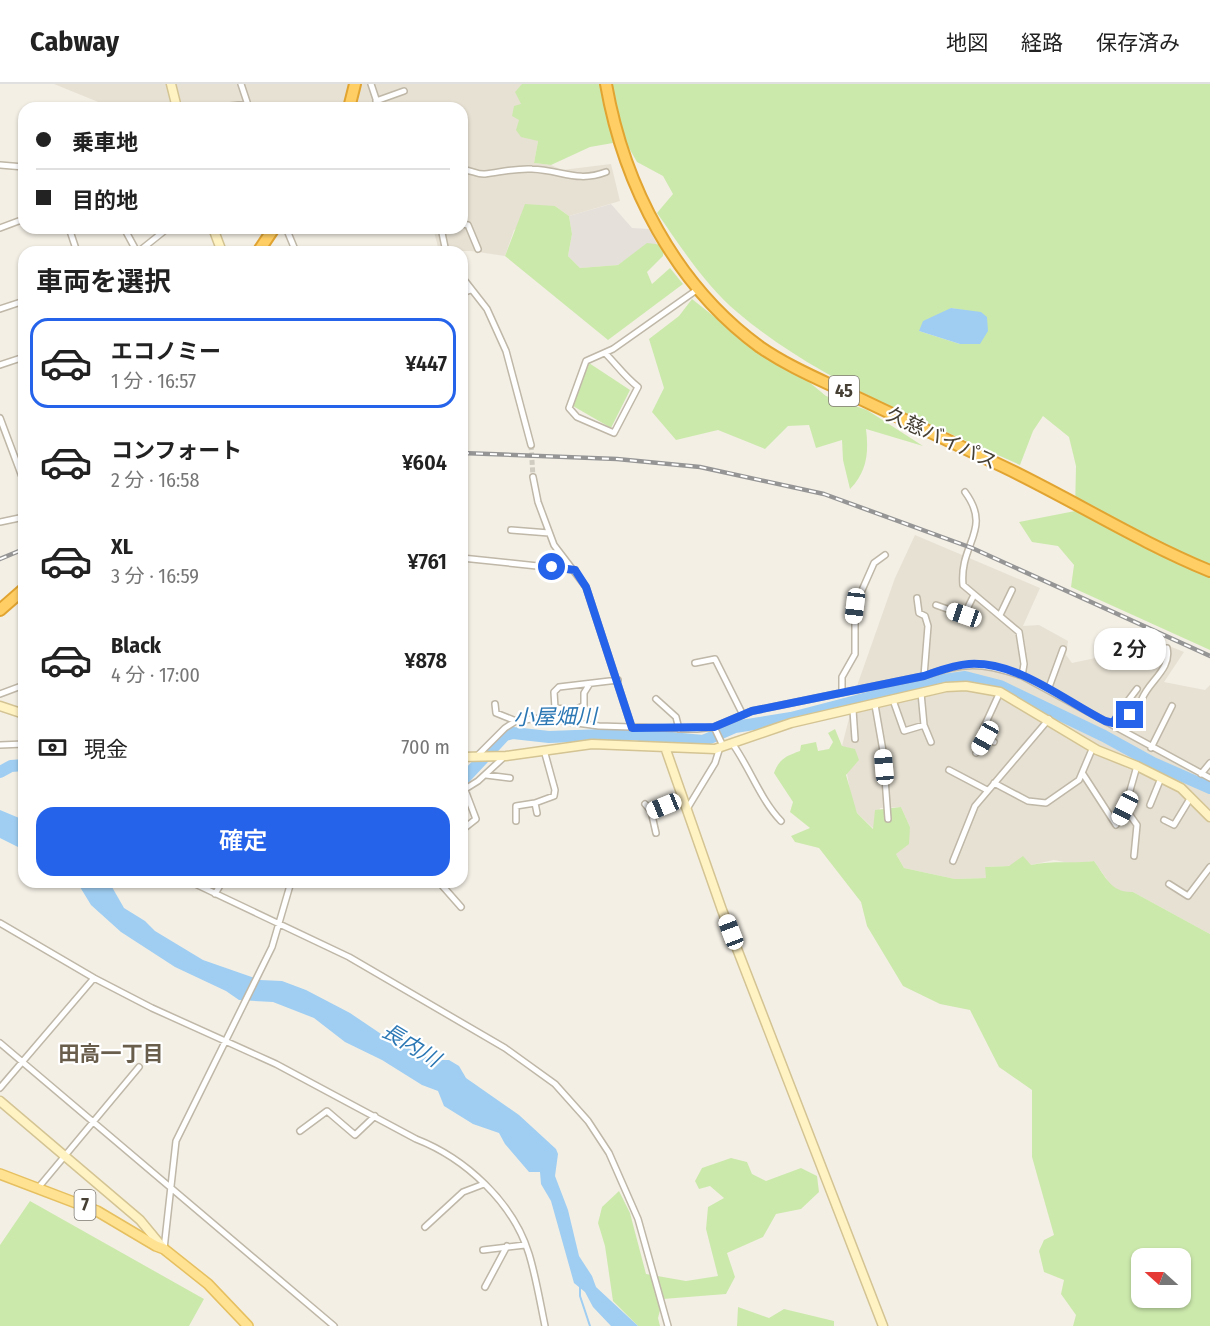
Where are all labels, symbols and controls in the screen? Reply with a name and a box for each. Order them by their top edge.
text: Cabway [30,25,119,58]
text: 地図 [946,30,988,56]
text: 経路 [1021,30,1063,56]
text: 保存済み [1096,30,1180,56]
text: 乗車地 [72,129,138,156]
text: 目的地 [72,187,138,214]
text: 車両を選択 [36,266,171,298]
icon: car [39,336,93,390]
text: エコノミー [111,338,221,365]
text: ¥447 [405,350,447,377]
text: 1 分 · 16:57 [111,369,196,393]
road number: 45 [829,376,859,406]
street label: 久慈バイパス [883,402,1001,474]
icon: car [39,435,93,489]
text: コンフォート [111,437,242,464]
text: ¥604 [402,449,447,476]
text: 2 分 · 16:58 [111,468,199,492]
text: XL [111,533,133,560]
icon: car [39,534,93,588]
text: ¥761 [408,548,447,575]
route start [538,553,565,580]
text: 3 分 · 16:59 [111,564,199,588]
car [844,587,866,625]
car [944,601,984,629]
callout: 2 分 [1094,628,1166,670]
text: Black [111,632,161,659]
icon: car [39,633,93,687]
text: 2 分 [1113,637,1147,661]
text: ¥878 [404,647,447,674]
text: 4 分 · 17:00 [111,663,200,687]
route end [1116,701,1143,728]
water label: 小屋畑川 [513,703,599,731]
car [968,718,1002,758]
icon: cash [36,731,69,764]
text: 700 m [401,735,450,759]
text: 現金 [84,736,128,763]
car [873,748,895,786]
car [1109,788,1141,828]
car [644,791,684,821]
button: 確定 [36,807,450,876]
car [716,912,746,952]
water label: 長内川 [377,1018,446,1073]
district label: 田高一丁目 [59,1041,164,1067]
road number: 7 [74,1190,96,1220]
north arrow [1131,1248,1191,1308]
map controls [1131,1248,1191,1308]

